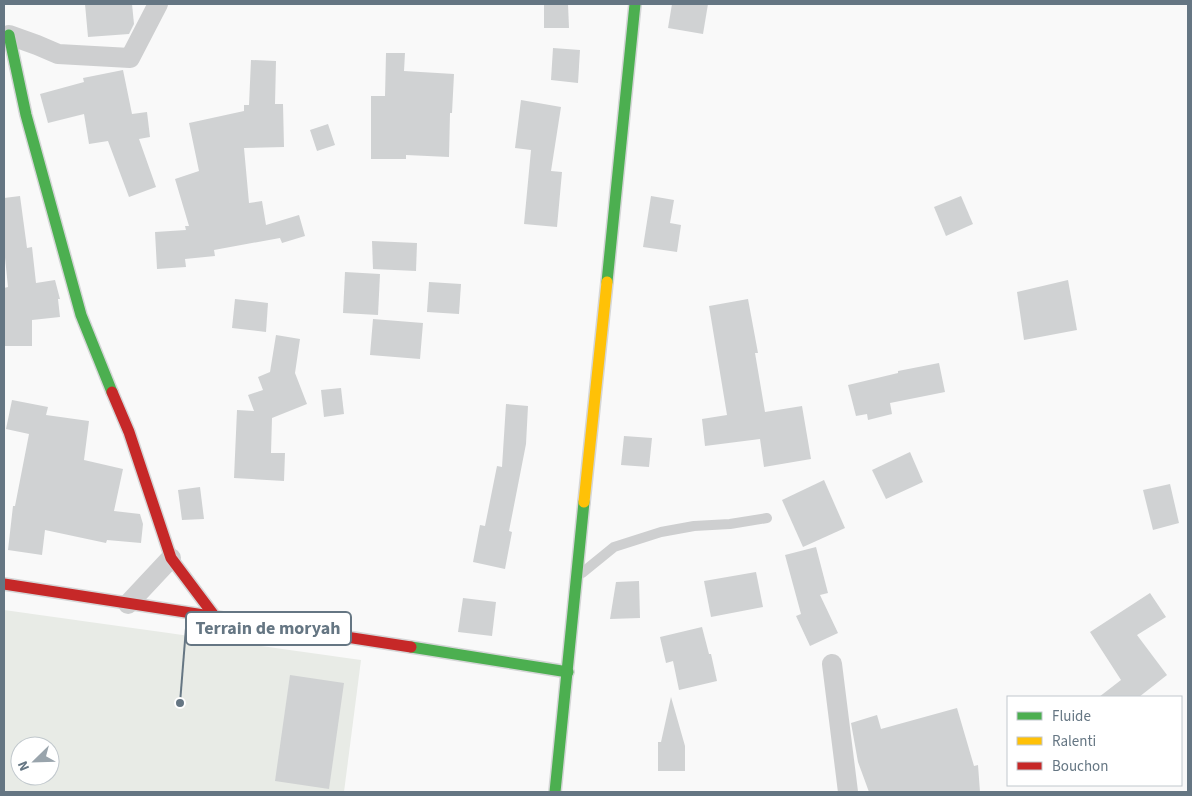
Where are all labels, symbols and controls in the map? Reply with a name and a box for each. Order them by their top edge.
callout: Terrain de moryah [186,612,351,645]
text: Terrain de moryah [196,616,340,641]
legend [1007,696,1182,786]
text: Fluide [1052,706,1091,727]
text: Ralenti [1052,731,1096,752]
north arrow [10,736,60,786]
text: Bouchon [1052,756,1108,777]
text: N [13,757,35,774]

